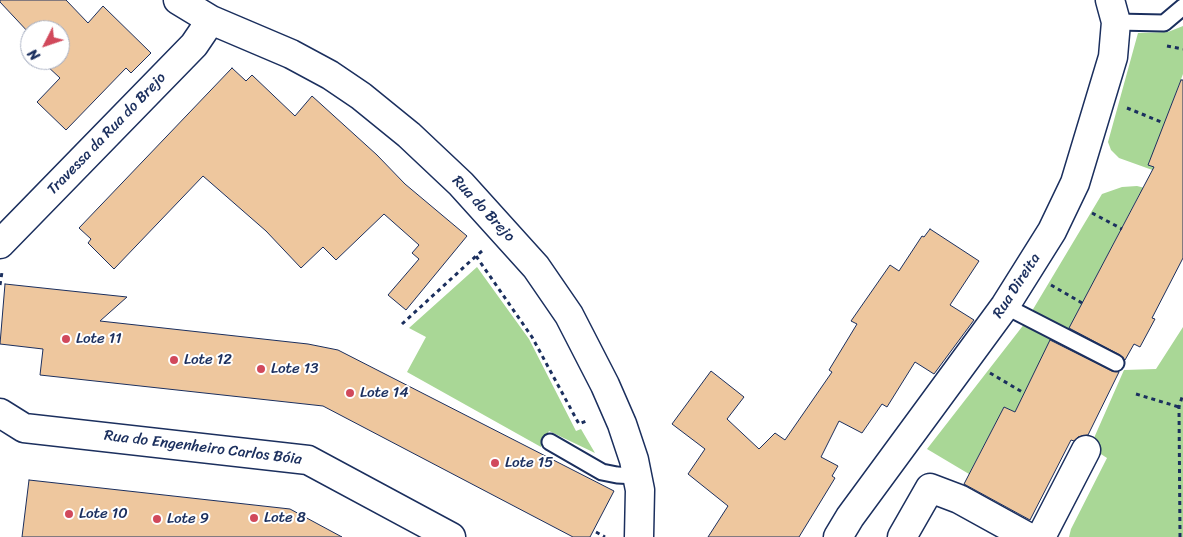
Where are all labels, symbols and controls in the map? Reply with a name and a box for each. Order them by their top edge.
north arrow [20,20,70,70]
text: N [21,43,47,66]
street label: Travessa da Rua do Brejo [44,69,170,199]
street label: Rua do Brejo [448,172,518,246]
street label: Rua Direita [989,250,1045,322]
place label: Lote 11 [76,330,122,348]
marker: Lote 11 [60,333,72,345]
place label: Lote 12 [184,351,232,369]
marker: Lote 12 [168,354,180,366]
place label: Lote 13 [271,360,318,378]
marker: Lote 13 [255,363,267,375]
place label: Lote 14 [360,384,409,402]
marker: Lote 14 [344,387,356,399]
street label: Rua do Engenheiro Carlos Bóia [103,427,303,469]
place label: Lote 15 [505,454,553,472]
marker: Lote 15 [489,457,501,469]
place label: Lote 10 [79,505,128,523]
marker: Lote 10 [63,508,75,520]
place label: Lote 8 [264,509,306,527]
place label: Lote 9 [167,510,209,528]
marker: Lote 8 [248,512,260,524]
marker: Lote 9 [151,513,163,525]

